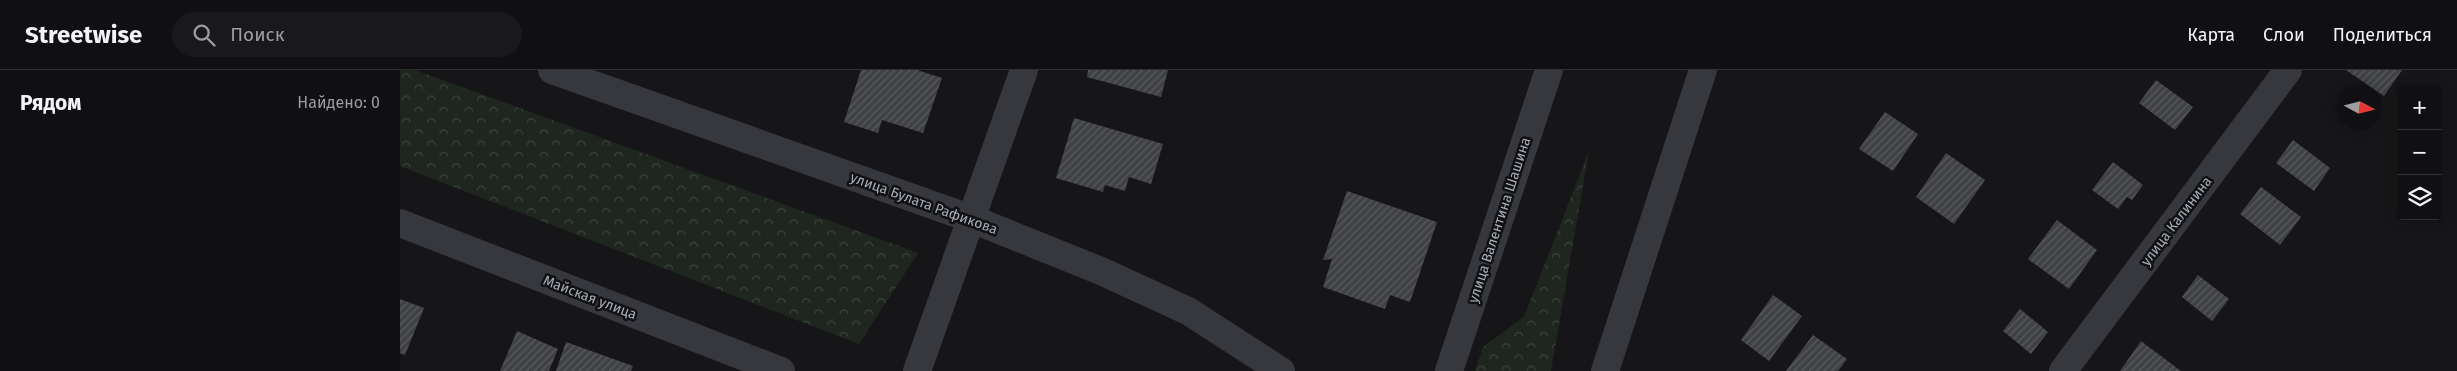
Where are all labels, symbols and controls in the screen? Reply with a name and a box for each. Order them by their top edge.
search box [172,12,522,57]
text: Streetwise [25,21,142,49]
icon: search [190,21,218,49]
text: Поиск [230,23,285,46]
text: Карта [2187,24,2235,46]
text: Слои [2263,24,2305,46]
text: Поделиться [2333,24,2432,46]
north arrow [2337,85,2382,130]
map controls [2397,85,2442,220]
button: + [2397,85,2442,130]
text: Рядом [20,90,81,116]
text: Найдено: 0 [297,93,380,112]
button: − [2397,130,2442,175]
street label: улица Валентина Шашина [1465,135,1534,305]
street label: улица Булата Рафикова [848,169,1000,238]
street label: улица Калинина [2137,173,2216,269]
button: layers [2397,175,2442,220]
street label: Майская улица [541,272,639,323]

